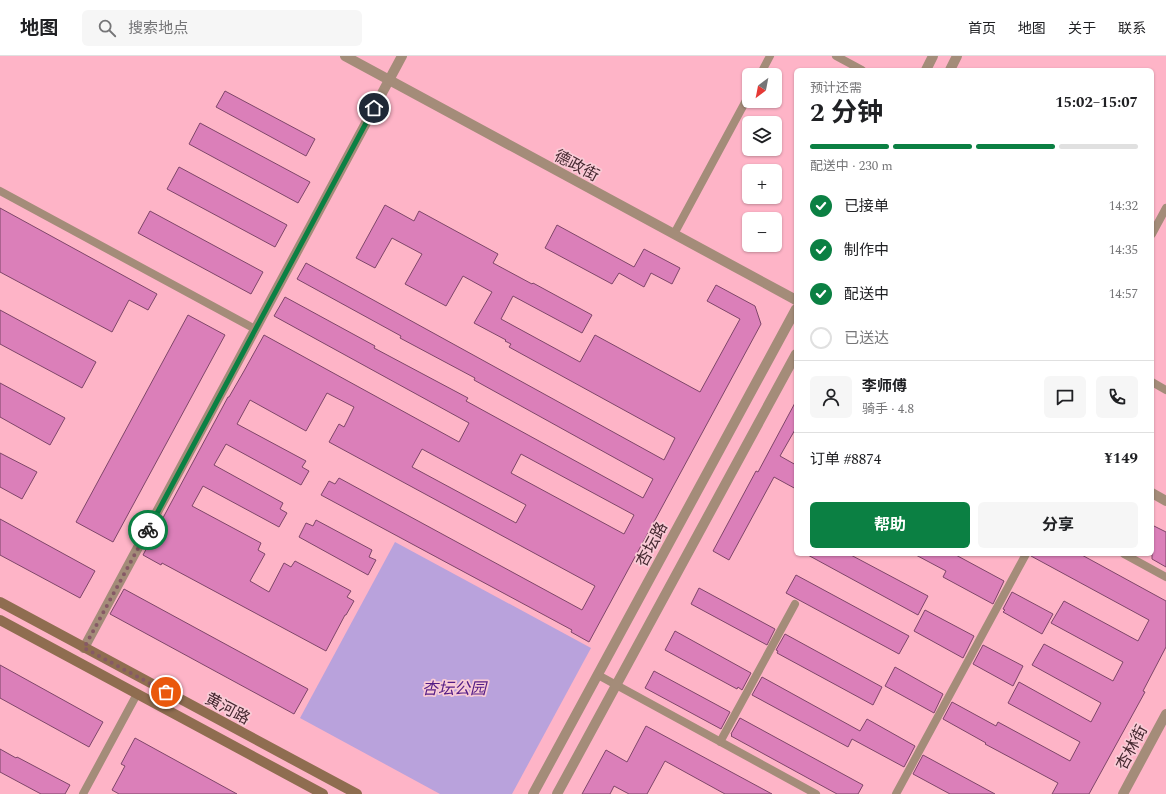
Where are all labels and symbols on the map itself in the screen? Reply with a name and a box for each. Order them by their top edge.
north arrow [742,68,782,108]
pin [357,91,391,125]
street label: 德政街 [550,144,603,188]
courier [128,510,168,550]
street label: 杏坛路 [630,518,674,571]
pin [149,675,183,709]
park label: 杏坛公园 [422,677,488,701]
street label: 黄河路 [201,687,254,731]
street label: 杏林街 [1110,721,1154,774]

